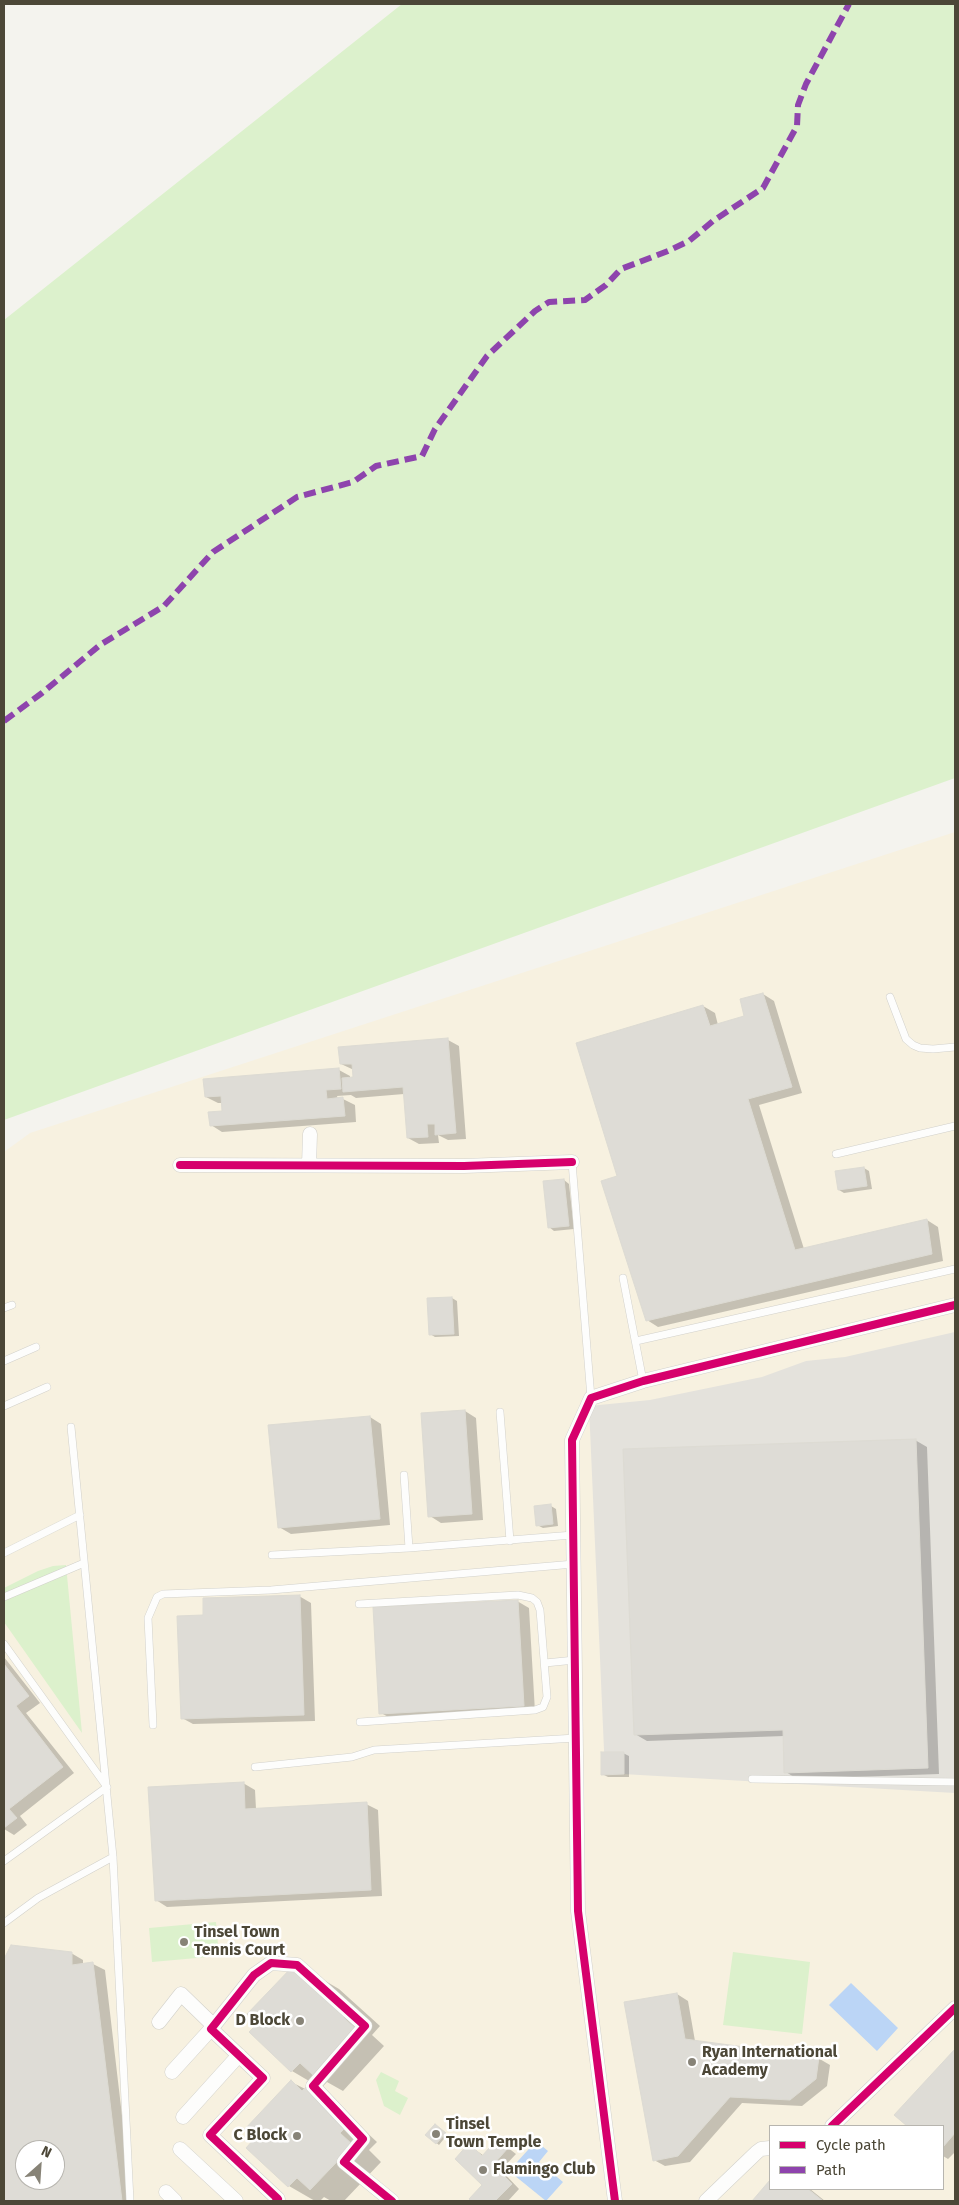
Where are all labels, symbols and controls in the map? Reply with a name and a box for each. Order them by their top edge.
place label: Tinsel Town Tennis Court [194,1923,285,1961]
marker: Tinsel Town Tennis Court [178,1936,190,1948]
place label: D Block [235,2011,290,2031]
marker: D Block [294,2015,306,2027]
place label: Ryan International Academy [702,2043,837,2081]
marker: Ryan International Academy [686,2056,698,2068]
place label: Tinsel Town Temple [446,2115,541,2153]
legend [769,2125,944,2190]
place label: C Block [234,2126,287,2146]
marker: Tinsel Town Temple [430,2128,442,2140]
marker: C Block [291,2130,303,2142]
text: Cycle path [816,2136,886,2154]
north arrow [15,2140,65,2190]
text: N [38,2142,54,2162]
place label: Flamingo Club [493,2160,595,2180]
text: Path [816,2161,846,2179]
marker: Flamingo Club [477,2164,489,2176]

